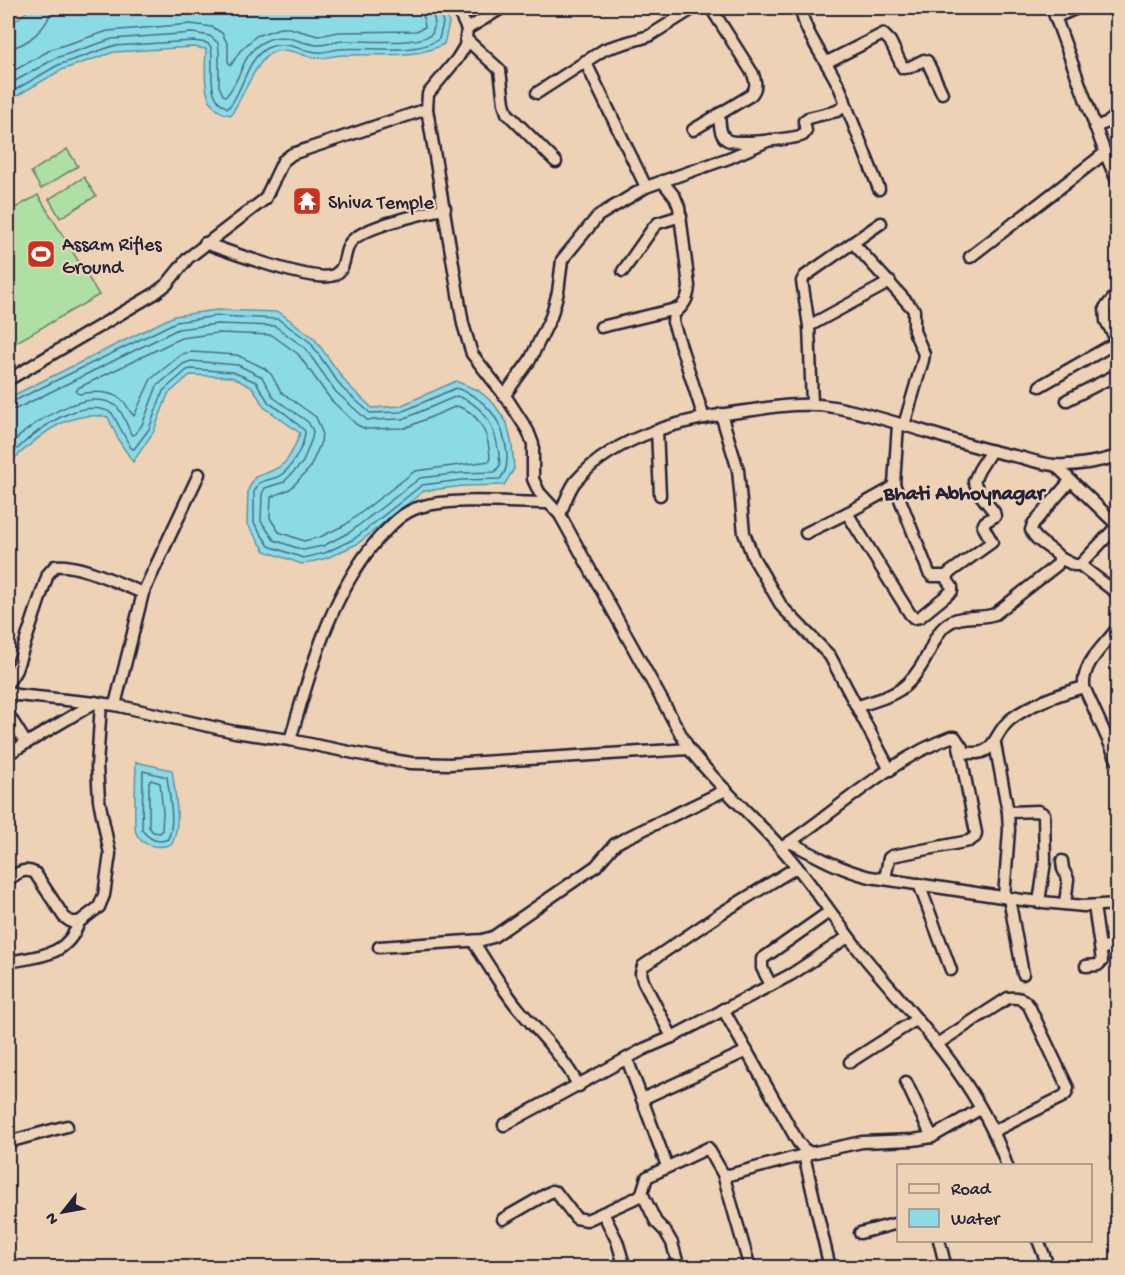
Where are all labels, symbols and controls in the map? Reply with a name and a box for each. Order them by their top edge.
temple icon: Shiva Temple [291,185,323,217]
place label: Shiva Temple [328,193,434,216]
place label: Assam Rifles Ground [62,235,162,281]
sports icon: Assam Rifles Ground [25,238,57,270]
district label: Bhati Abhoynagar [883,483,1047,508]
legend [897,1164,1092,1242]
text: Road [951,1180,992,1201]
north arrow [33,1182,93,1242]
text: N [42,1208,64,1227]
text: Water [951,1210,1001,1231]

